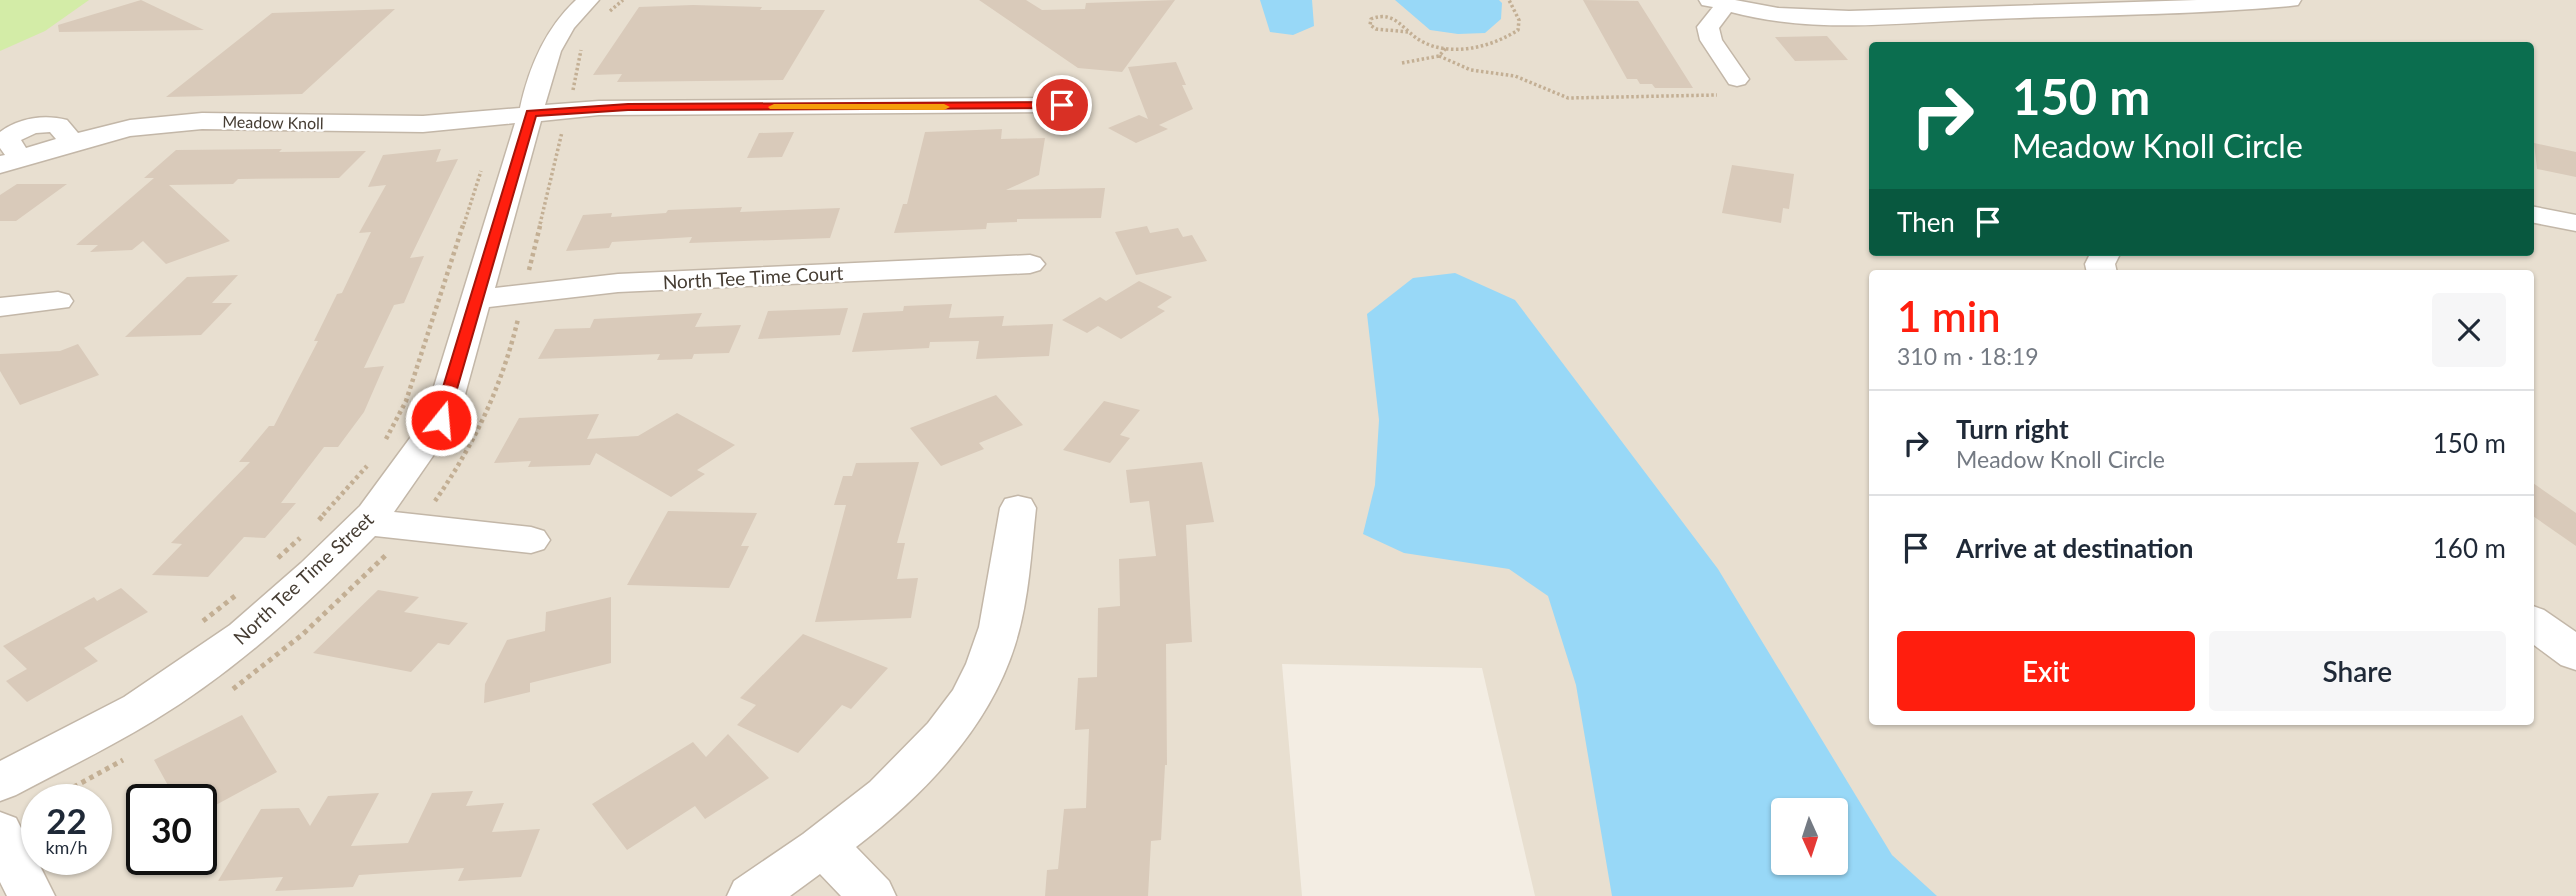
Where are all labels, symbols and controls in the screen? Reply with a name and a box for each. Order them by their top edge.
text: 150 m [2012,67,2150,125]
icon: right [1897,70,1988,161]
pin [1032,75,1092,135]
icon: arrive [1043,86,1081,124]
street label: Meadow Knoll [222,112,324,132]
text: Meadow Knoll Circle [2012,126,2303,165]
icon: arrive [1969,203,2007,241]
text: Then [1897,206,1955,238]
street label: North Tee Time Court [662,261,844,293]
text: 1 min [1897,291,2001,341]
button: close [2432,293,2506,367]
text: 310 m · 18:19 [1897,342,2039,370]
position arrow [404,383,478,457]
text: Turn right [1956,413,2069,445]
icon: right [1897,424,1935,462]
text: 150 m [2433,427,2506,459]
text: Meadow Knoll Circle [1956,445,2165,473]
street label: North Tee Time Street [228,507,378,649]
icon: arrive [1897,529,1935,567]
text: Arrive at destination [1956,532,2193,564]
text: 160 m [2433,532,2506,564]
button: Exit [1897,631,2195,711]
button: Share [2209,631,2506,711]
speed limit sign: 30 [126,784,217,875]
north arrow [1771,798,1848,875]
map controls [1771,798,1848,875]
text: 22 [46,799,87,841]
text: km/h [45,836,88,858]

